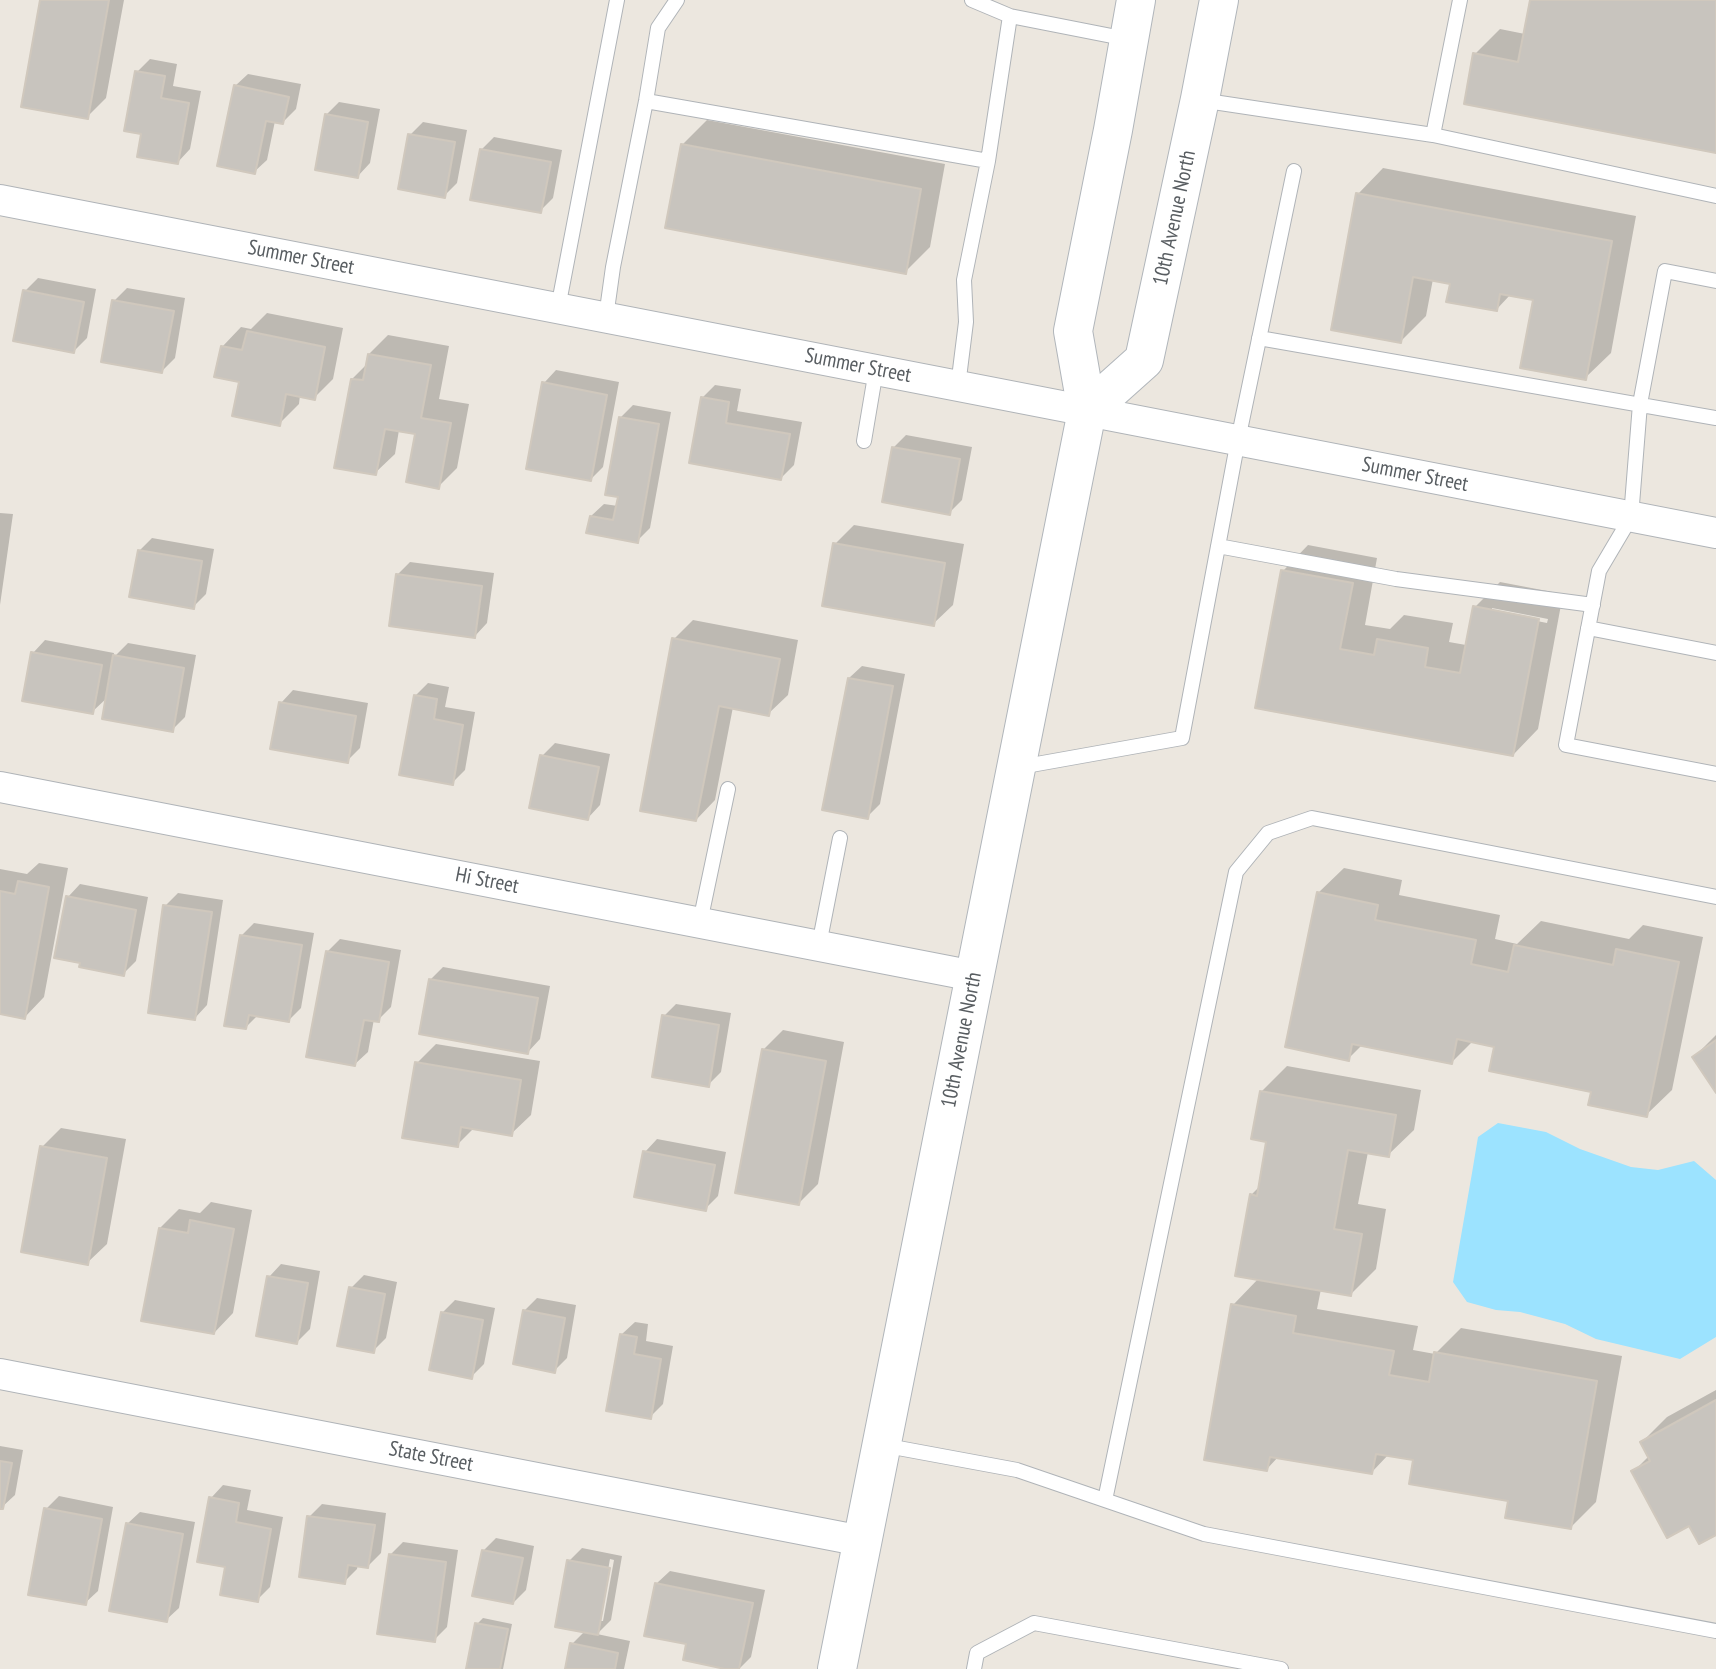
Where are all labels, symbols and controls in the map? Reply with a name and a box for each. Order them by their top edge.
street label: 10th Avenue North [1148,148,1202,288]
street label: Summer Street [246,235,356,281]
street label: Summer Street [803,343,913,389]
street label: Summer Street [1360,452,1470,498]
street label: Hi Street [453,863,521,899]
street label: 10th Avenue North [937,970,987,1110]
street label: State Street [387,1436,475,1478]

